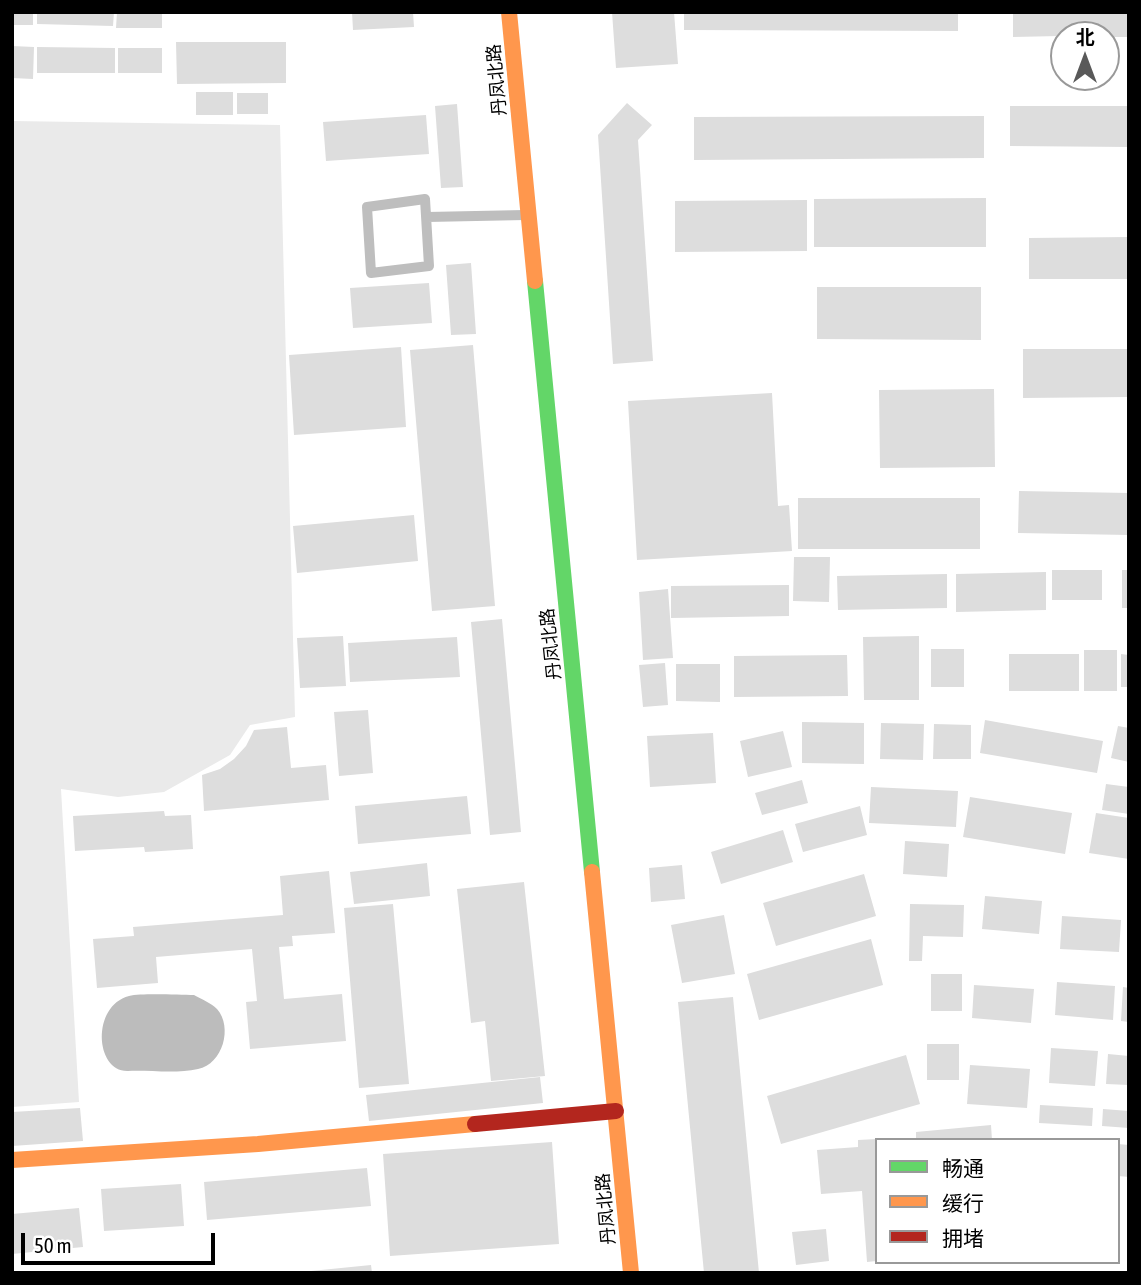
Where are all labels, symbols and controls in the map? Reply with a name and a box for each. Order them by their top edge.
north arrow [1050,21,1120,91]
text: 北 [1075,26,1095,48]
street label: 丹凤北路 [483,43,511,117]
street label: 丹凤北路 [536,607,566,681]
legend [875,1138,1120,1264]
text: 畅通 [942,1156,984,1180]
street label: 丹凤北路 [592,1172,620,1246]
text: 缓行 [942,1191,984,1215]
scale bar [24,1218,219,1262]
text: 拥堵 [942,1226,984,1250]
text: 50 m [34,1233,72,1257]

